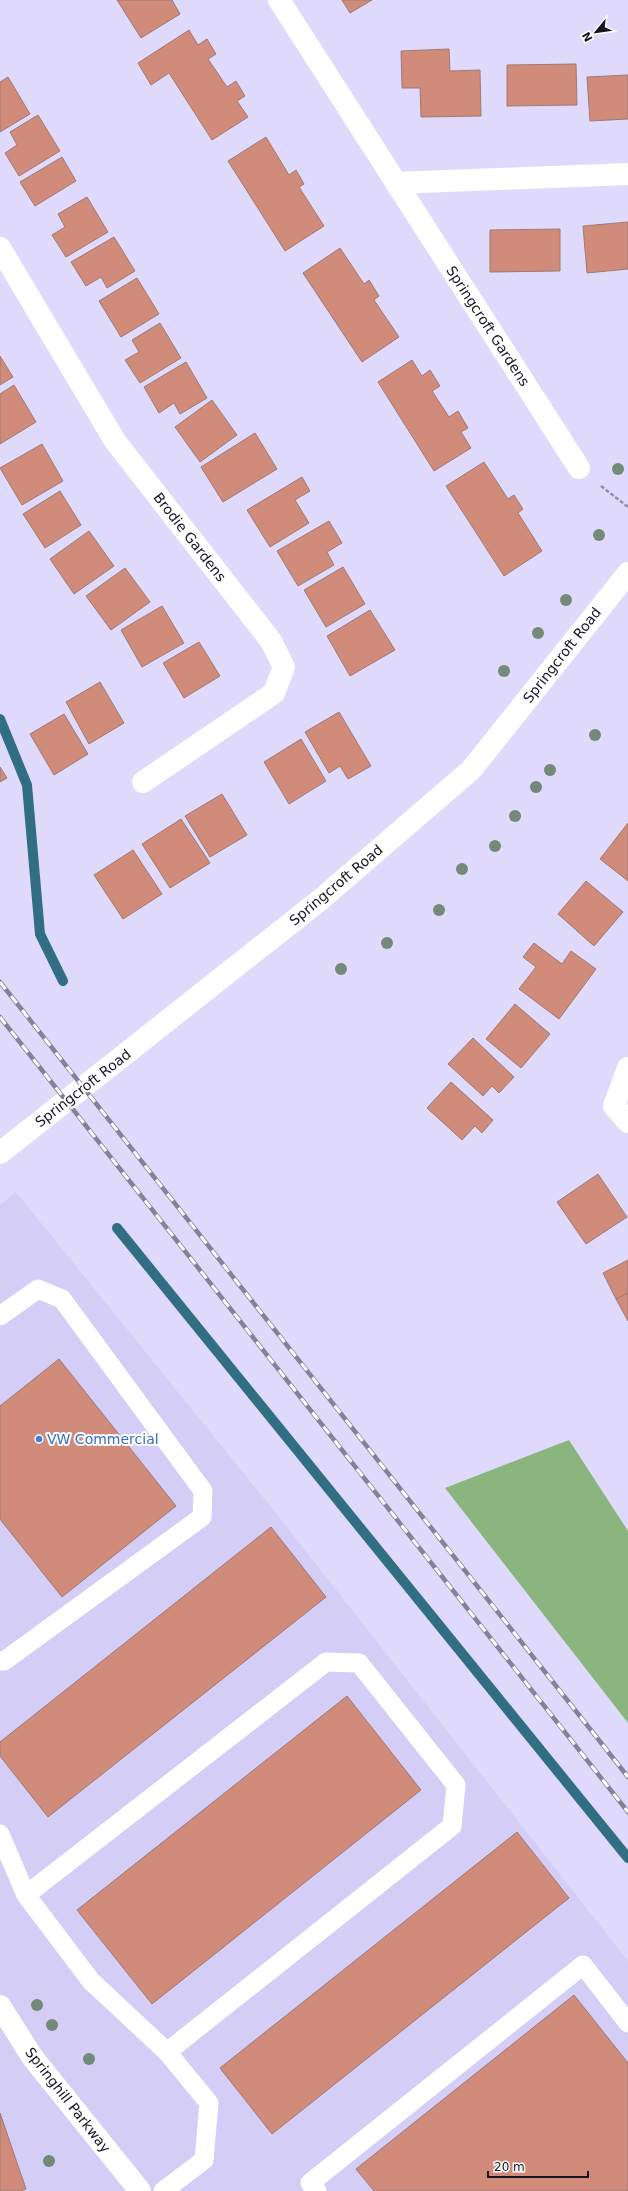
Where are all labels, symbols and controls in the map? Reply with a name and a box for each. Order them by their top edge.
north arrow [576,12,616,52]
text: N [580,29,596,44]
street label: Springcroft Gardens [443,263,533,389]
street label: Brodie Gardens [150,489,230,585]
street label: Springcroft Road [520,604,604,706]
street label: Springcroft Road [286,841,386,929]
street label: Springcroft Road [32,1046,134,1130]
place label: VW Commercial [47,1431,159,1447]
marker: VW Commercial [34,1434,44,1444]
street label: Springhill Parkway [22,2044,114,2156]
scale bar [488,2153,588,2179]
text: 20 m [494,2160,525,2174]

